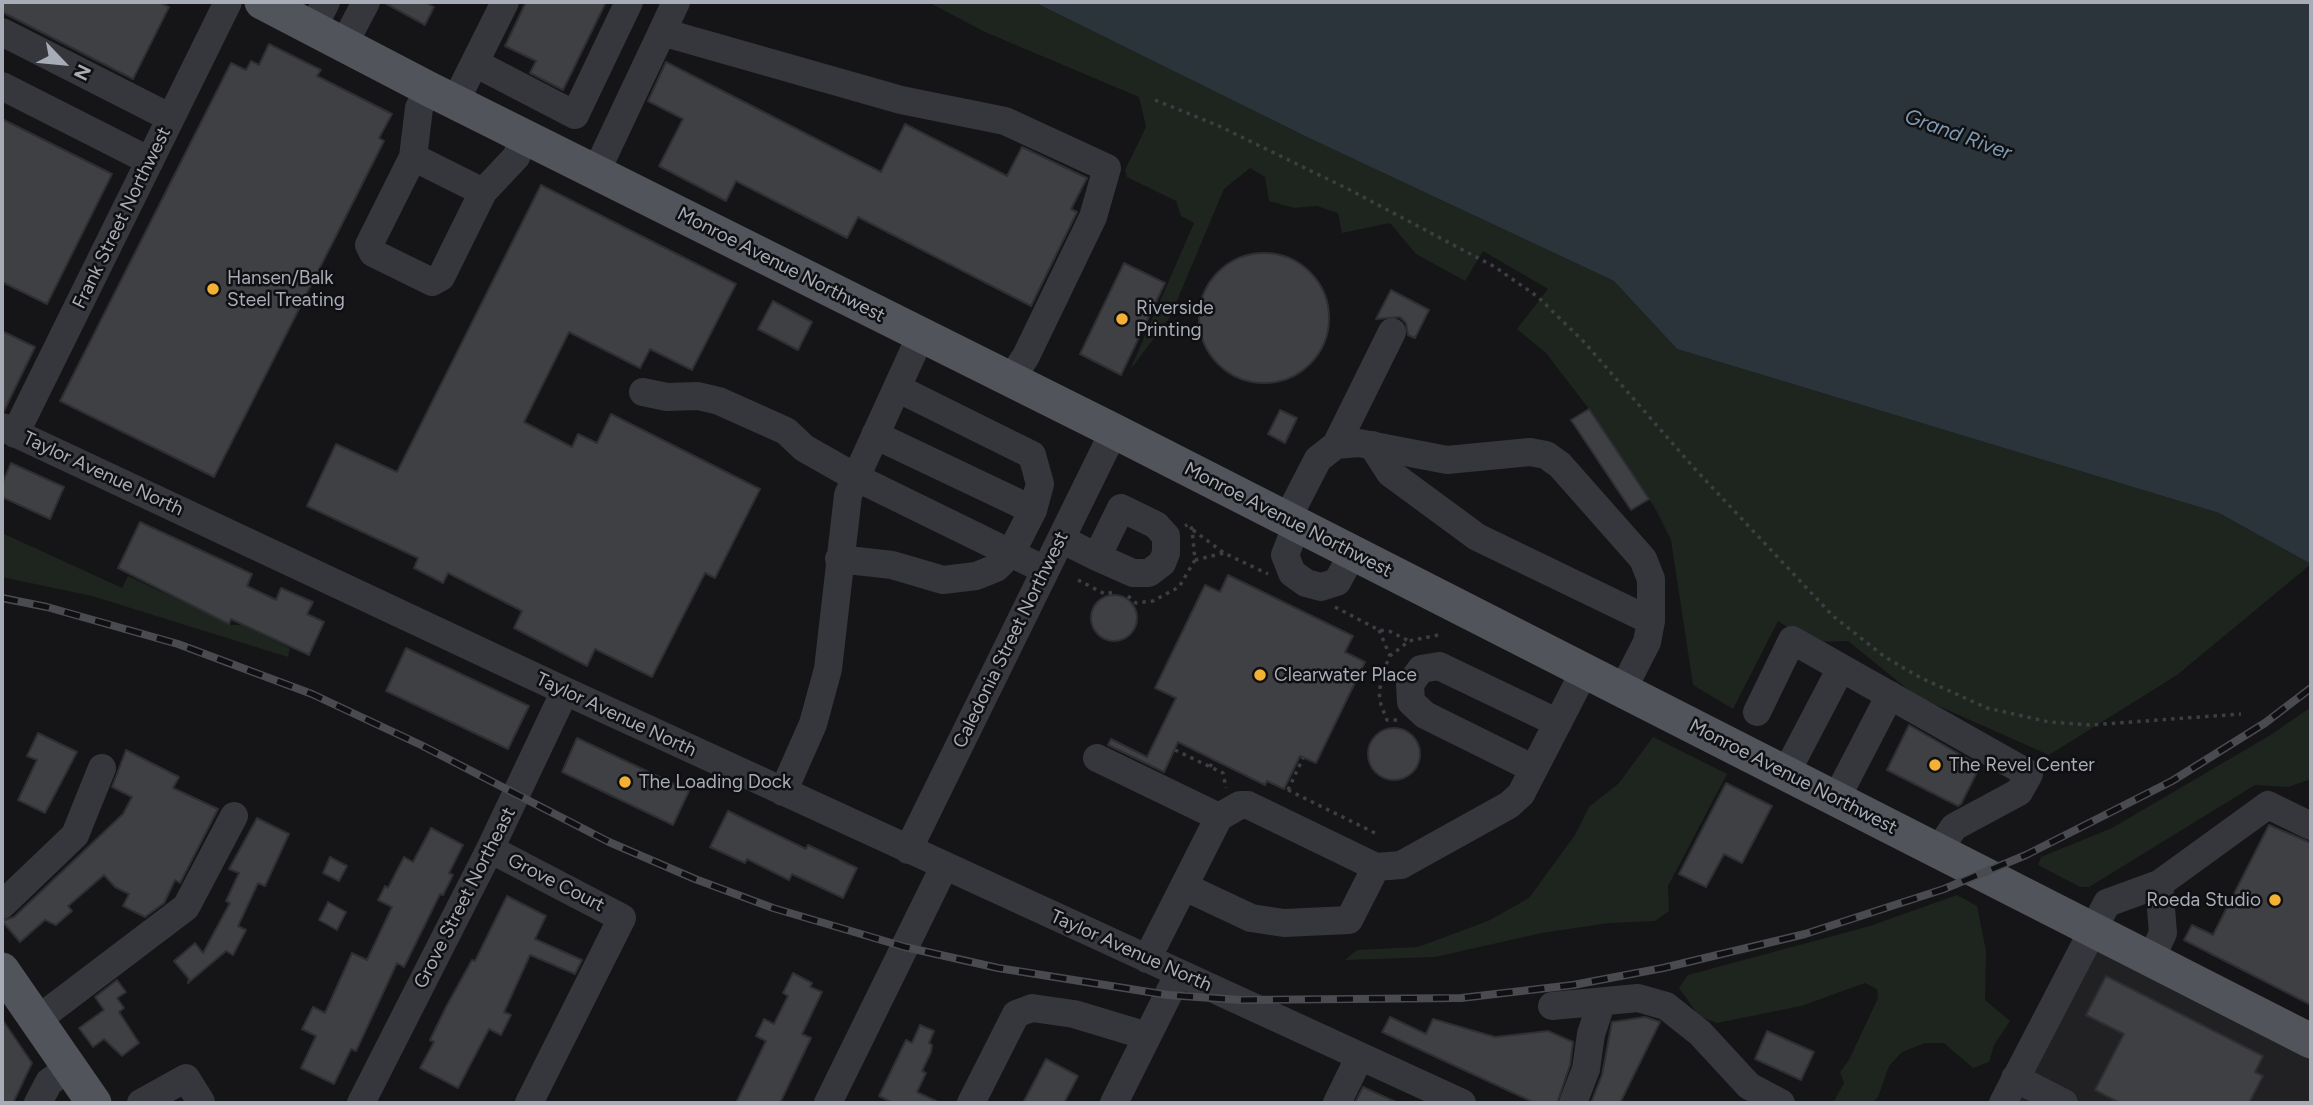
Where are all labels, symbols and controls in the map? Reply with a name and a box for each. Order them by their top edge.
north arrow [28,28,98,98]
text: N [69,61,96,84]
water label: Grand River [1901,104,2015,166]
street label: Frank Street Northwest [68,123,176,313]
street label: Monroe Avenue Northwest [673,203,889,327]
place label: Hansen/Balk Steel Treating [227,267,345,311]
marker: Hansen/Balk Steel Treating [205,281,221,297]
place label: Riverside Printing [1136,297,1214,341]
marker: Riverside Printing [1114,311,1130,327]
street label: Taylor Avenue North [19,427,187,521]
street label: Monroe Avenue Northwest [1180,458,1396,582]
street label: Caledonia Street Northwest [949,528,1073,752]
place label: Clearwater Place [1274,664,1417,686]
marker: Clearwater Place [1252,667,1268,683]
street label: Taylor Avenue North [532,668,700,762]
street label: Monroe Avenue Northwest [1685,715,1901,839]
place label: The Revel Center [1949,754,2095,776]
marker: The Revel Center [1927,757,1943,773]
place label: The Loading Dock [639,771,791,793]
marker: The Loading Dock [617,774,633,790]
street label: Grove Street Northeast [409,804,521,992]
street label: Grove Court [504,849,608,917]
place label: Roeda Studio [2146,889,2261,911]
marker: Roeda Studio [2267,892,2283,908]
street label: Taylor Avenue North [1047,905,1215,997]

